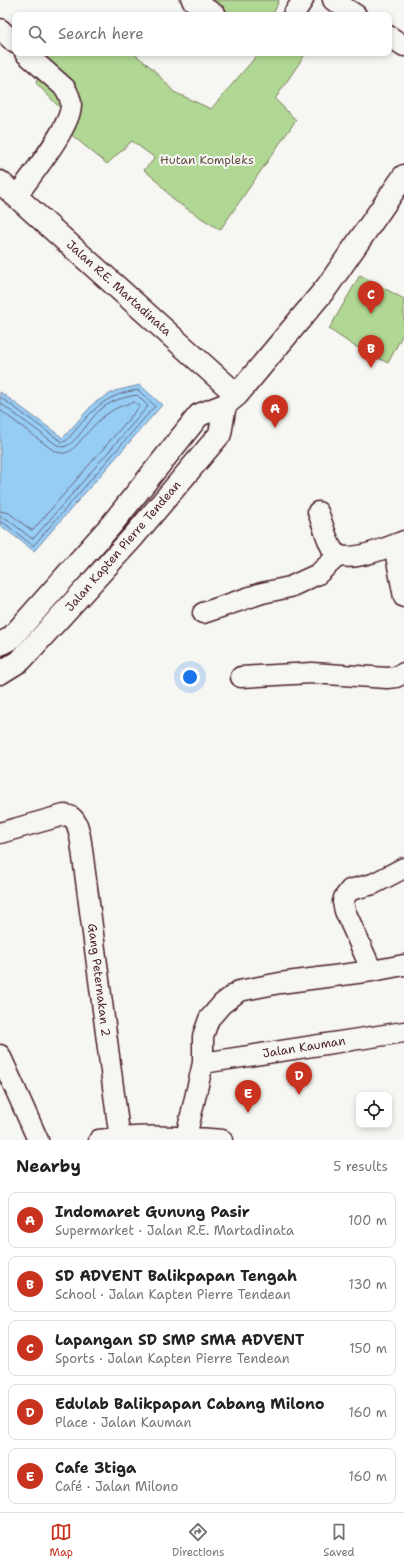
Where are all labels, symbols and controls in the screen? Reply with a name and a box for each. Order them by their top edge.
search box [12,12,392,56]
icon: search [26,23,48,45]
text: Search here [58,24,144,44]
park label: Hutan Kompleks [160,152,254,168]
street label: Jalan R.E. Martadinata [63,237,175,340]
pin: C [358,281,384,314]
pin: B [358,335,384,368]
pin: A [262,395,288,428]
street label: Jalan Kapten Pierre Tendean [62,477,184,615]
your location [180,667,200,687]
street label: Gang Peternakan 2 [84,923,114,1037]
street label: Jalan Kauman [261,1033,347,1061]
pin: D [286,1062,312,1095]
pin: E [235,1080,261,1113]
map controls [356,1092,392,1128]
button: locate [356,1092,392,1128]
text: Nearby [16,1155,81,1177]
text: 5 results [333,1158,388,1175]
text: Indomaret Gunung Pasir [55,1202,250,1222]
text: A [25,1212,35,1229]
text: 100 m [348,1212,387,1229]
text: Supermarket · Jalan R.E. Martadinata [55,1222,294,1239]
text: SD ADVENT Balikpapan Tengah [55,1266,297,1286]
text: B [26,1276,34,1293]
text: 130 m [349,1276,387,1293]
text: School · Jalan Kapten Pierre Tendean [55,1286,291,1303]
text: Lapangan SD SMP SMA ADVENT [55,1330,304,1350]
text: C [26,1340,34,1357]
text: 150 m [349,1340,387,1357]
text: Sports · Jalan Kapten Pierre Tendean [55,1350,290,1367]
text: Edulab Balikpapan Cabang Milono [55,1394,325,1414]
text: D [25,1404,35,1421]
text: 160 m [349,1404,387,1421]
text: Place · Jalan Kauman [55,1414,191,1431]
text: Cafe 3tiga [55,1458,136,1478]
text: E [26,1468,34,1485]
text: 160 m [349,1468,387,1485]
text: Café · Jalan Milono [55,1478,178,1495]
tab: Map [49,1521,73,1560]
tab: Directions [172,1521,224,1560]
tab: Saved [323,1521,355,1560]

